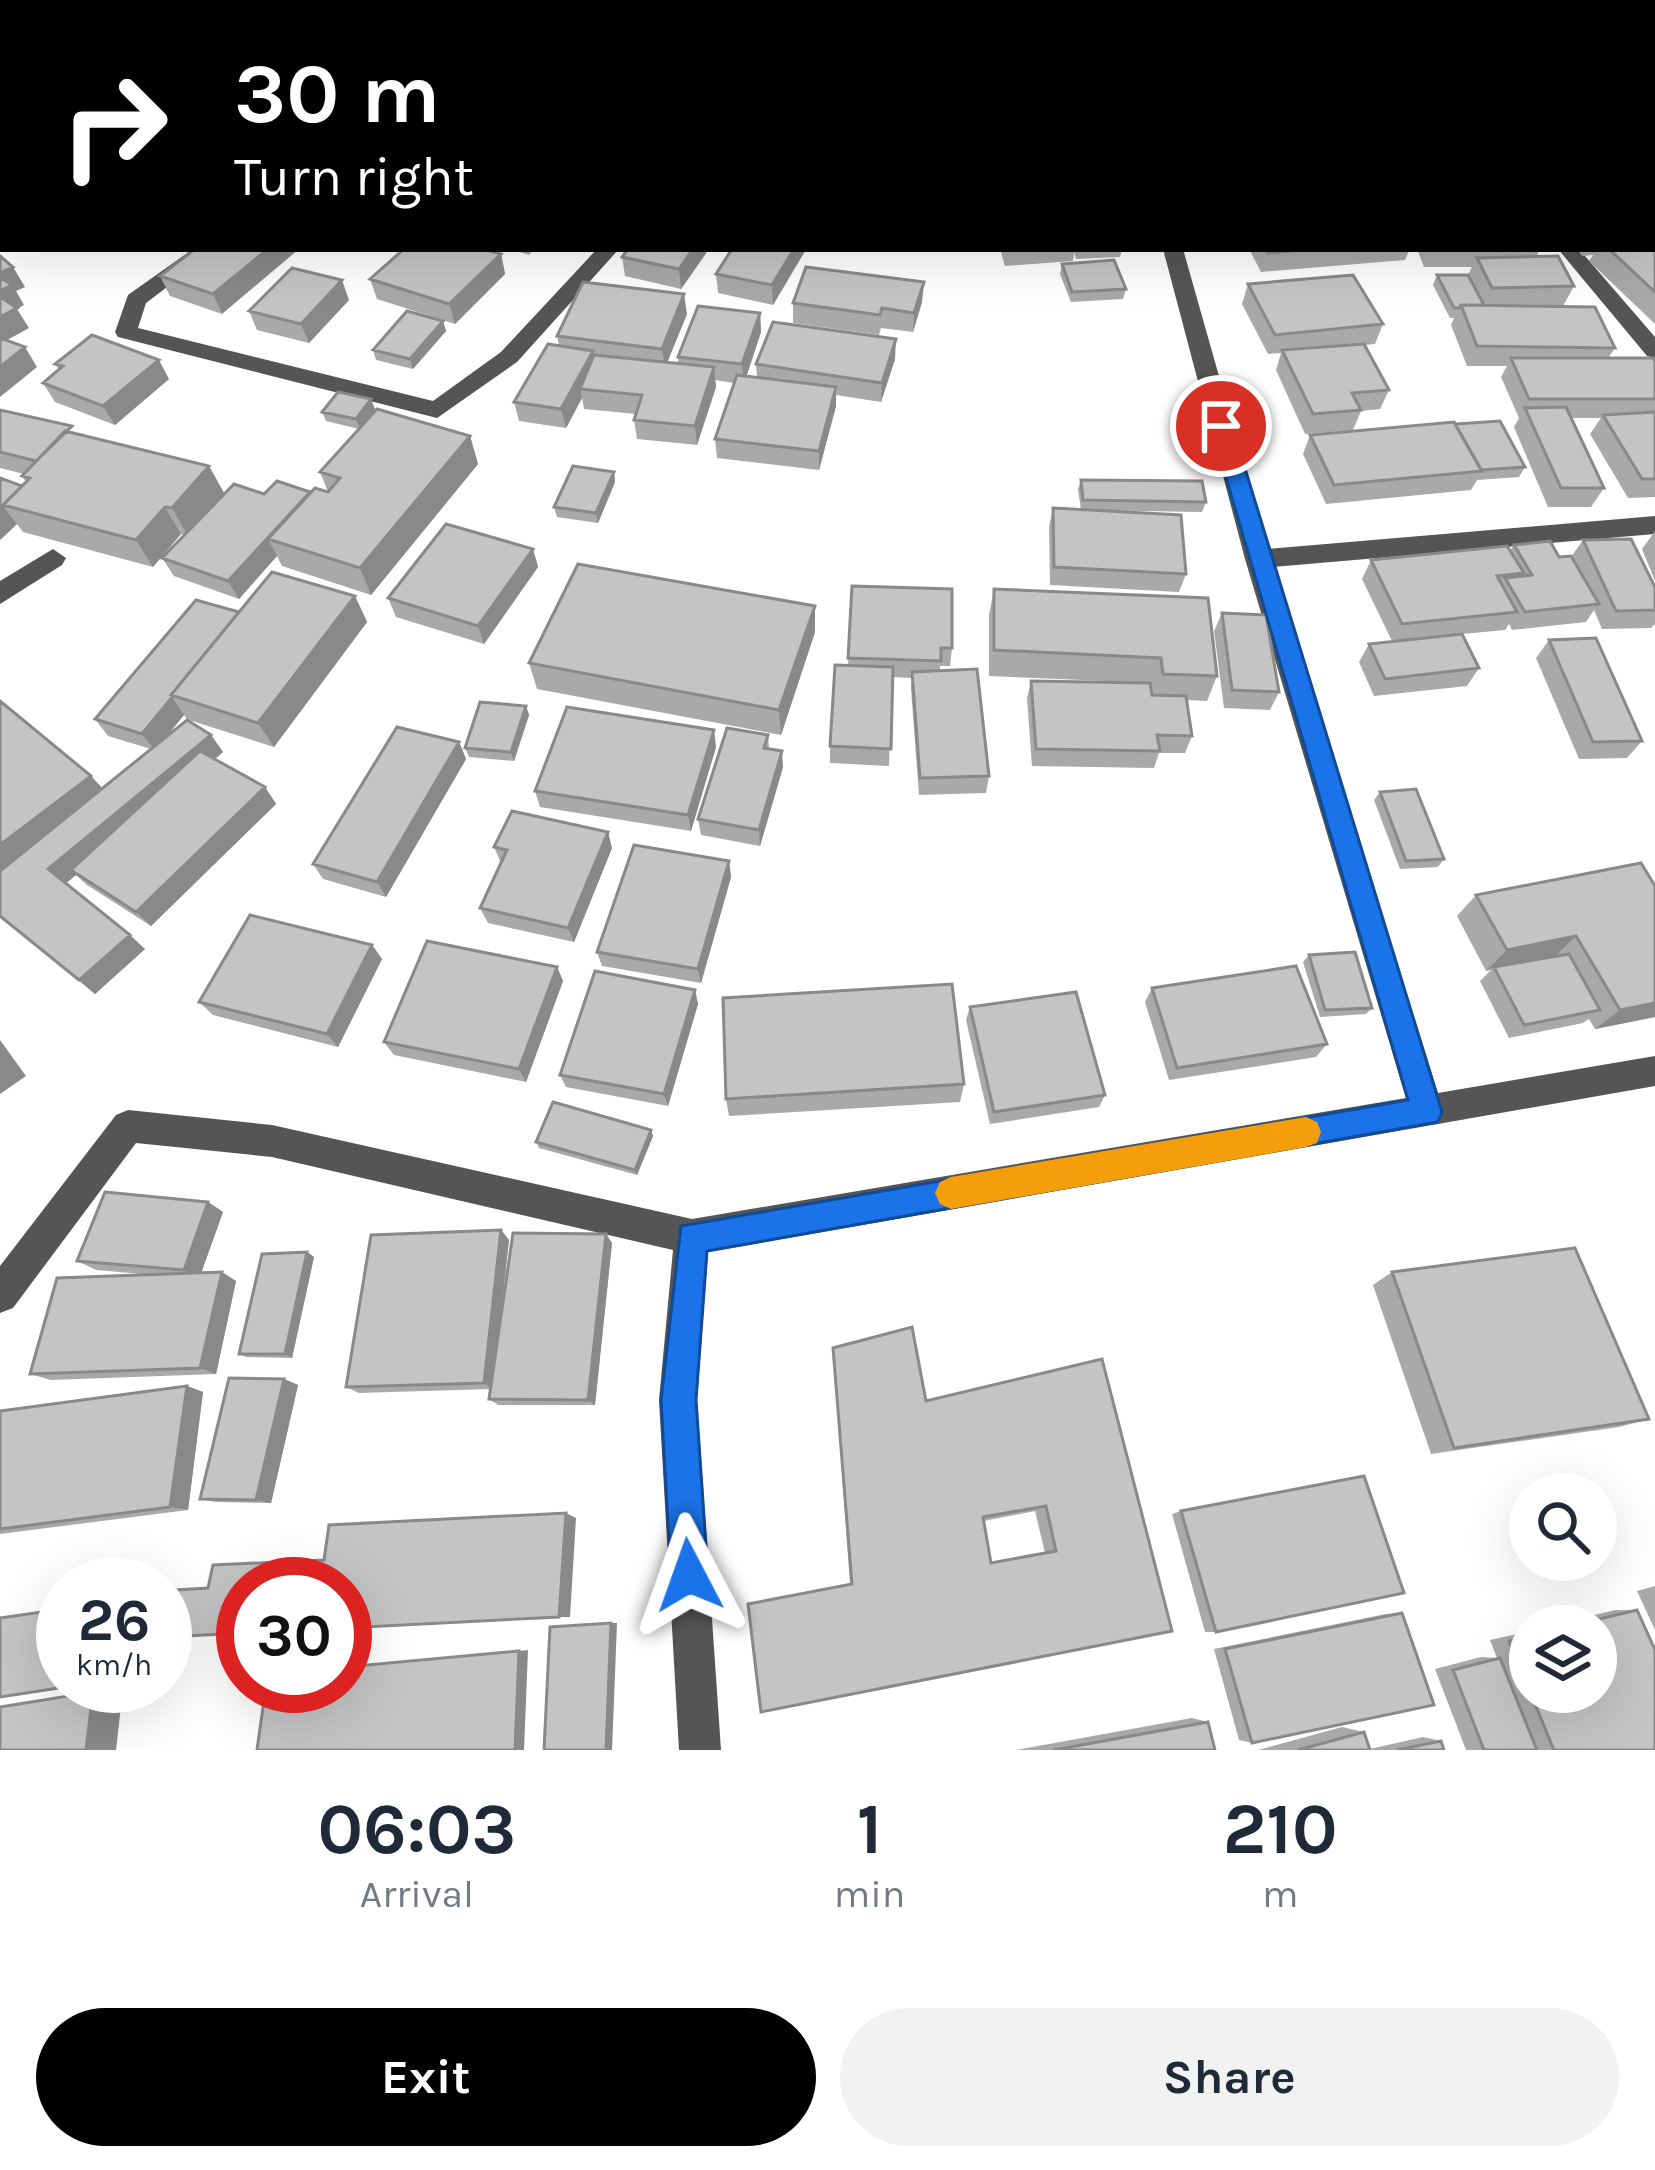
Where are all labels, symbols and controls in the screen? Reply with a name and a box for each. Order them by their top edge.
text: 30 m [234,45,440,143]
icon: right [36,48,192,204]
text: Turn right [234,145,474,209]
pin [1170,375,1272,477]
icon: arrive [1188,393,1254,459]
map controls [1509,1473,1617,1713]
button: search [1509,1473,1617,1581]
position arrow [626,1512,752,1638]
speed limit sign: 30 [216,1557,372,1713]
text: 26 [78,1585,150,1655]
button: layers [1509,1605,1617,1713]
text: km/h [76,1647,152,1683]
text: 06:03 [317,1787,516,1871]
text: 1 [857,1787,882,1871]
text: 210 [1223,1787,1338,1871]
text: Arrival [360,1871,474,1917]
text: min [834,1871,905,1917]
text: m [1262,1871,1298,1917]
button: Exit [36,2008,816,2146]
button: Share [840,2008,1619,2146]

